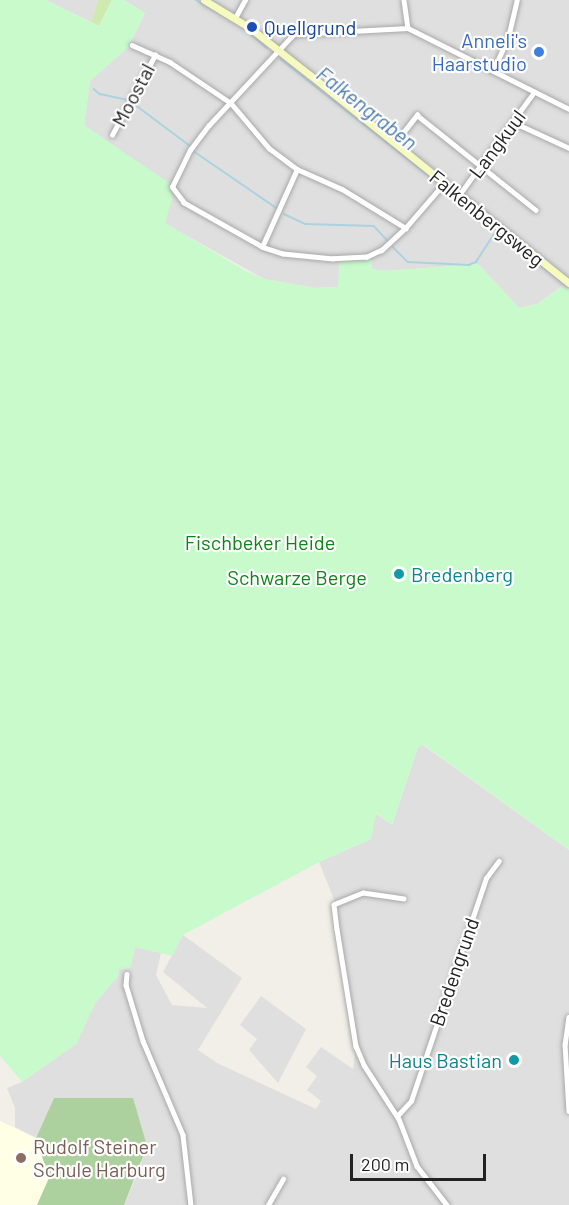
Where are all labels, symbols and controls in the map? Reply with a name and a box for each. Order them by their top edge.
place label: Quellgrund [264,15,356,39]
marker: Quellgrund [245,20,259,34]
place label: Anneli's Haarstudio [432,28,527,75]
marker: Anneli's Haarstudio [532,45,546,59]
street label: Moostal [106,59,160,131]
water label: Falkengraben [312,61,422,155]
street label: Langkuul [464,105,530,183]
street label: Falkenbergsweg [425,165,549,271]
park label: Fischbeker Heide [185,530,335,554]
place label: Bredenberg [411,562,513,586]
park label: Schwarze Berge [227,565,367,589]
marker: Bredenberg [392,567,406,581]
street label: Bredengrund [424,915,484,1029]
place label: Haus Bastian [389,1048,502,1072]
marker: Haus Bastian [507,1053,521,1067]
place label: Rudolf Steiner Schule Harburg [33,1134,166,1181]
scale bar [353,1142,490,1180]
marker: Rudolf Steiner Schule Harburg [14,1151,28,1165]
text: 200 m [361,1153,409,1175]

